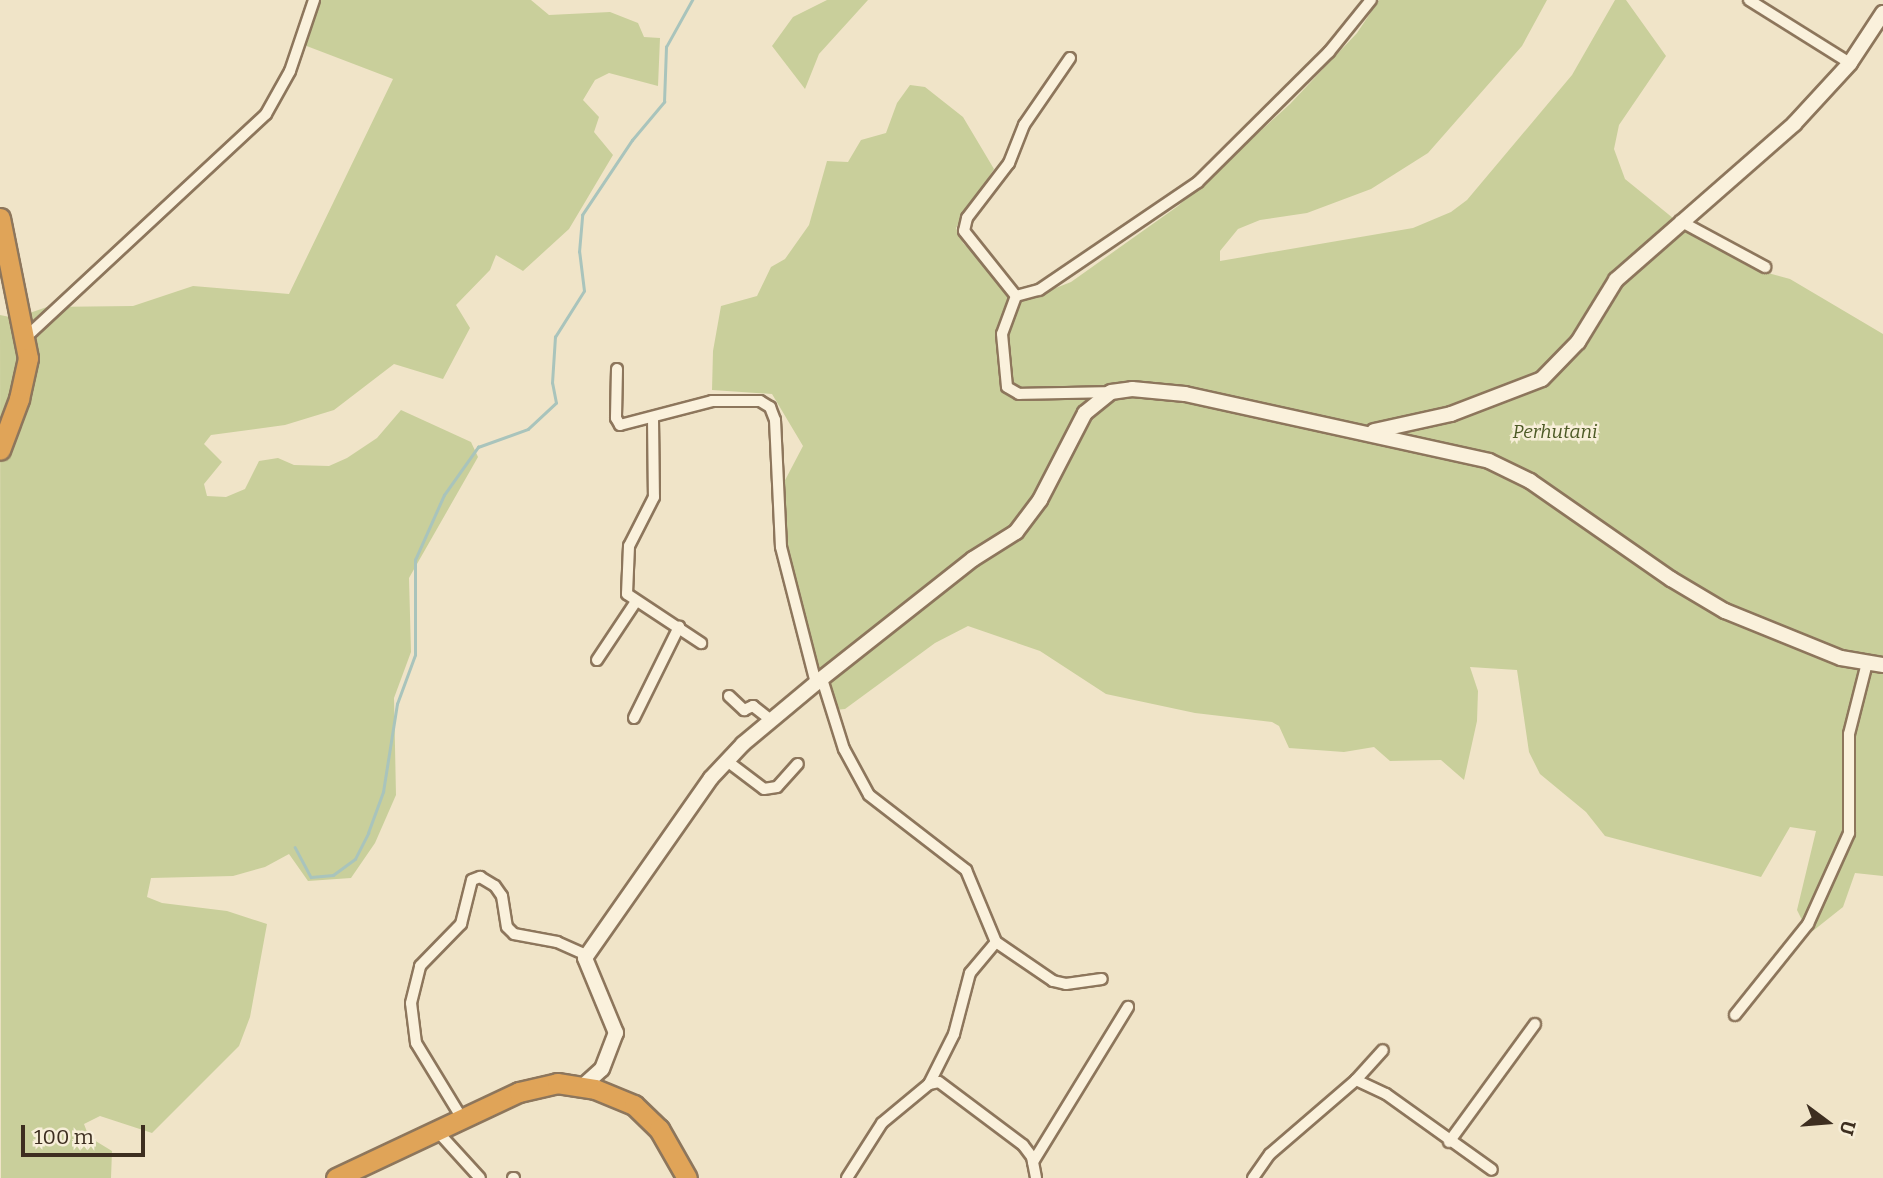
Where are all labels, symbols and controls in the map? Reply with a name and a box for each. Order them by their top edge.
park label: Perhutani [1513,421,1597,443]
north arrow [1792,1087,1862,1157]
scale bar [24,1112,149,1156]
text: U [1835,1118,1861,1138]
text: 100 m [34,1124,94,1150]

